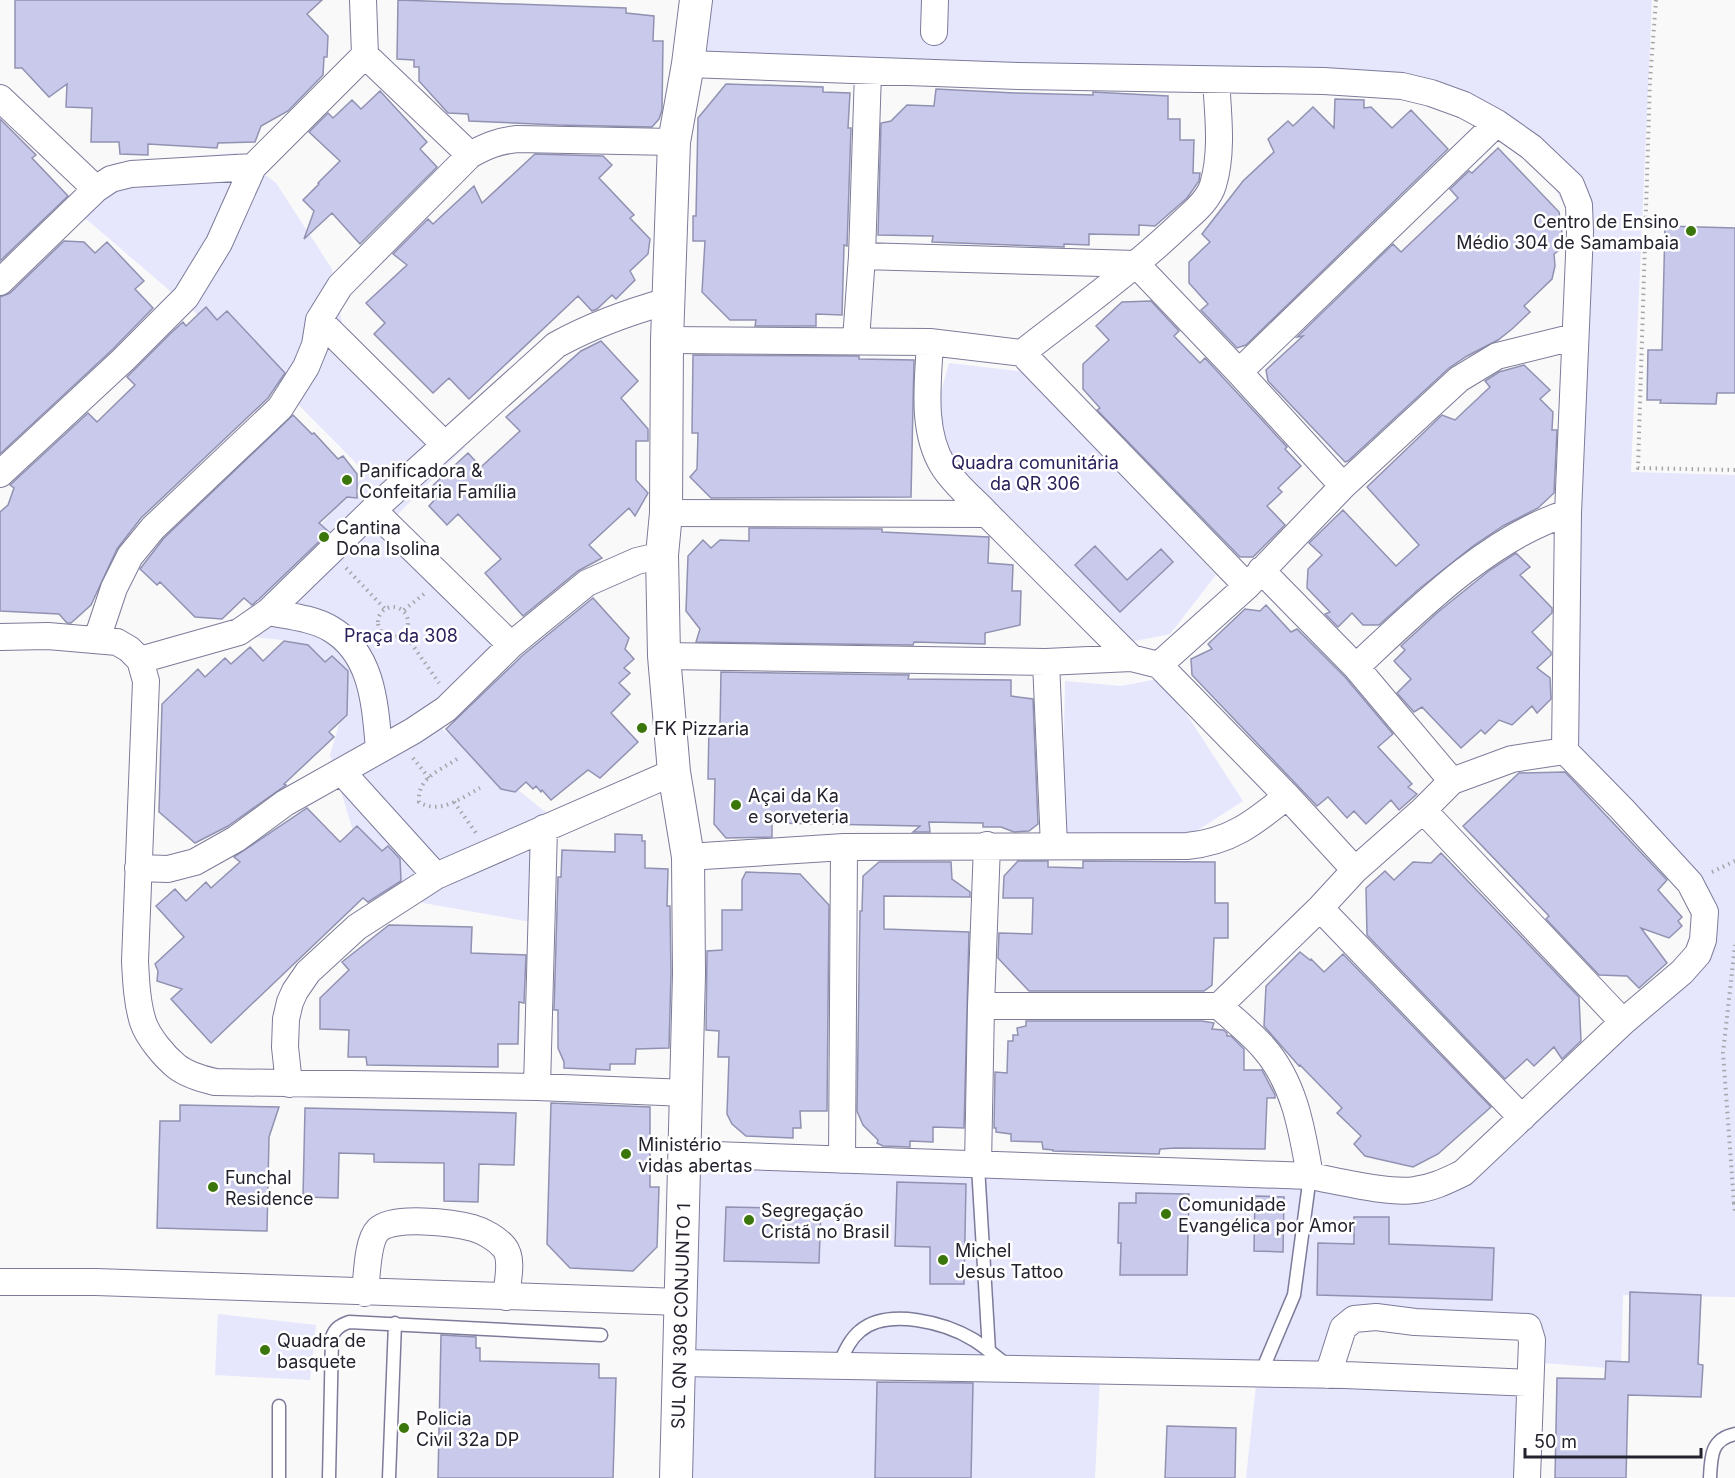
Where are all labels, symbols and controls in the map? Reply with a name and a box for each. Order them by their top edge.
place label: Centro de Ensino Médio 304 de Samambaia [1456,211,1679,253]
marker: Centro de Ensino Médio 304 de Samambaia [1684,224,1698,238]
park label: Quadra comunitária da QR 306 [951,452,1119,494]
place label: Panificadora & Confeitaria Família [359,460,516,502]
marker: Panificadora & Confeitaria Família [340,473,354,487]
place label: Cantina Dona Isolina [336,517,440,559]
marker: Cantina Dona Isolina [317,530,331,544]
park label: Praça da 308 [344,625,458,646]
place label: FK Pizzaria [654,718,749,739]
marker: FK Pizzaria [635,721,649,735]
place label: Açai da Ka e sorveteria [748,785,849,827]
marker: Açai da Ka e sorveteria [729,798,743,812]
place label: Ministério vidas abertas [638,1134,752,1176]
marker: Ministério vidas abertas [619,1147,633,1161]
place label: Funchal Residence [225,1167,314,1209]
marker: Funchal Residence [206,1180,220,1194]
place label: Comunidade Evangélica por Amor [1178,1194,1355,1236]
place label: Segregação Cristã no Brasil [761,1200,890,1242]
street label: SUL QN 308 CONJUNTO 1 [667,1203,694,1429]
marker: Comunidade Evangélica por Amor [1159,1207,1173,1221]
marker: Segregação Cristã no Brasil [742,1213,756,1227]
place label: Michel Jesus Tattoo [955,1240,1064,1282]
marker: Michel Jesus Tattoo [936,1253,950,1267]
place label: Quadra de basquete [277,1330,366,1372]
marker: Quadra de basquete [258,1343,272,1357]
place label: Policia Civil 32a DP [416,1408,519,1450]
marker: Policia Civil 32a DP [397,1421,411,1435]
scale bar [1525,1421,1700,1459]
text: 50 m [1534,1431,1577,1452]

